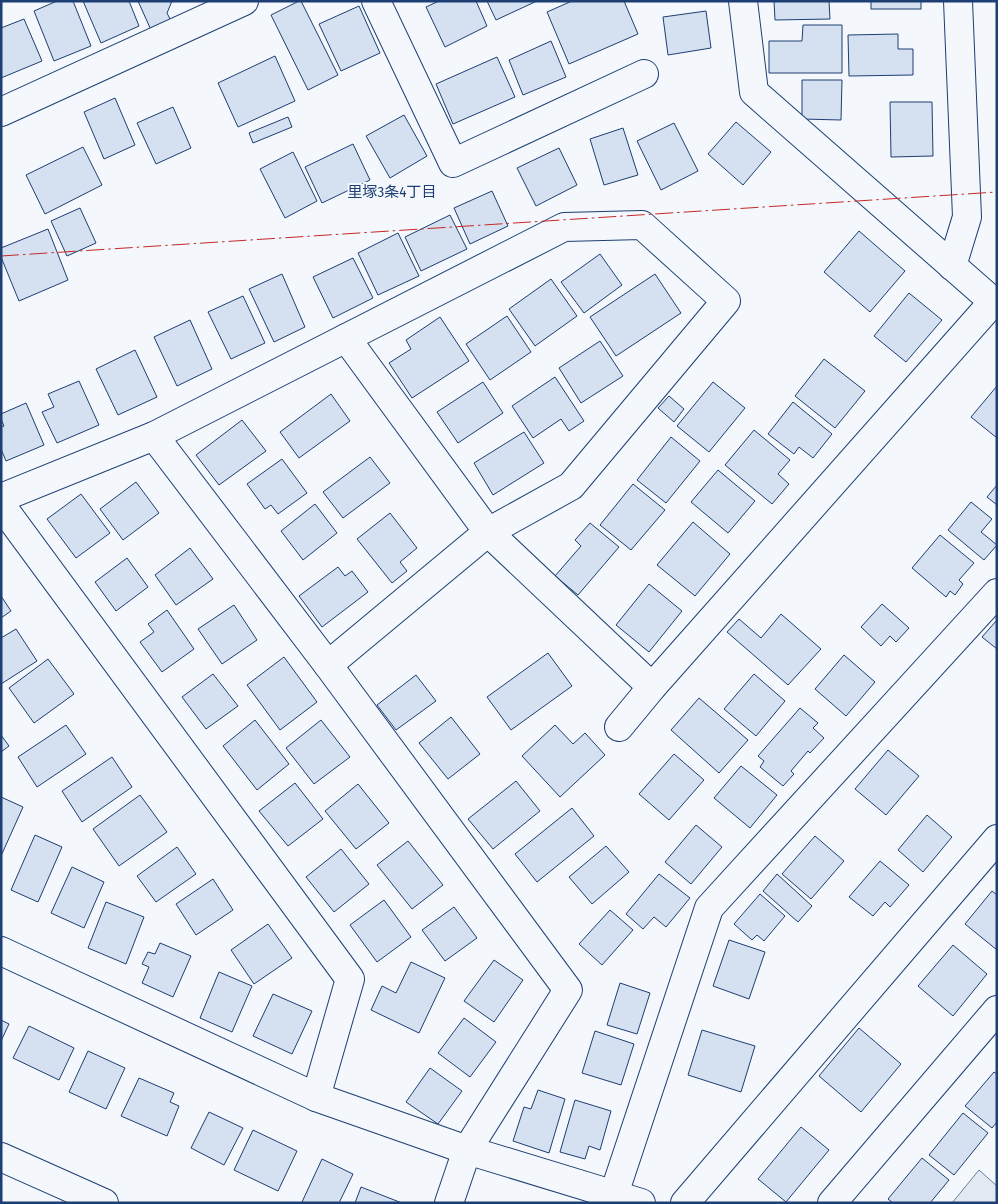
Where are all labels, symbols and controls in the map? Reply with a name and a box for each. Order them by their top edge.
district label: 里塚3条4丁目 [347,183,437,201]

